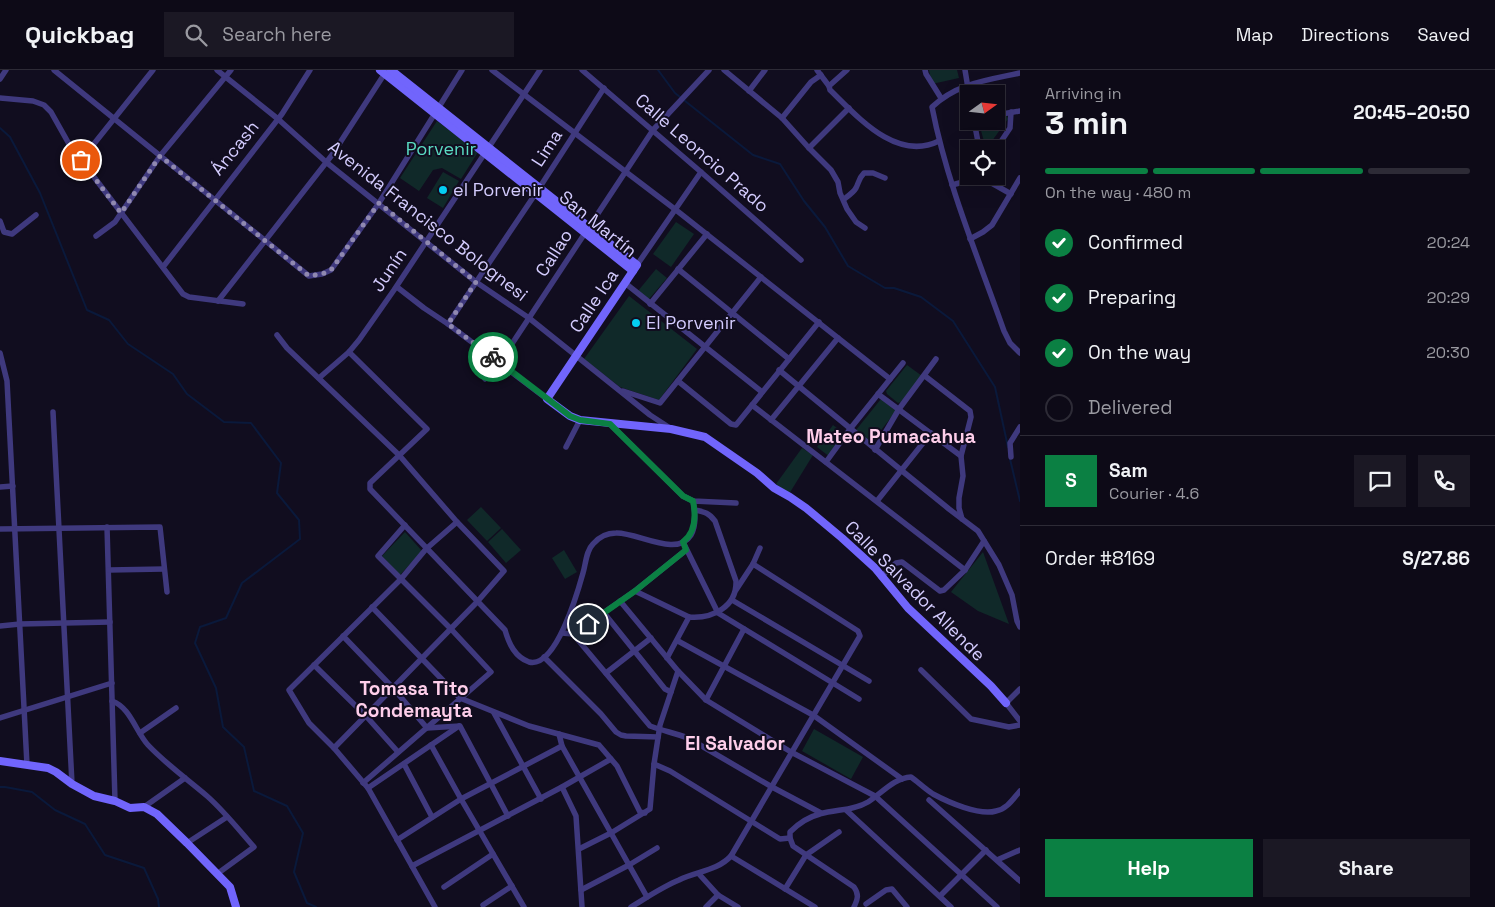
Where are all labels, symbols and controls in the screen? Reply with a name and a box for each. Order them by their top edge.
search box [164,12,514,57]
text: Quickbag [25,19,134,50]
icon: search [182,21,210,49]
text: Search here [222,22,332,47]
text: Map [1236,23,1273,46]
text: Directions [1301,23,1390,46]
text: Saved [1418,23,1470,46]
text: Arriving in [1045,83,1122,104]
north arrow [960,85,1005,130]
map controls [960,85,1005,185]
street label: Calle Leoncio Prado [631,88,774,217]
text: 20:45–20:50 [1353,100,1470,125]
text: 3 min [1045,103,1128,143]
street label: Áncash [206,116,264,180]
street label: Lima [526,125,567,171]
street label: Avenida Francisco Bolognesi [324,135,533,306]
park label: Porvenir [406,137,477,160]
pin [60,139,102,181]
button: locate [960,140,1005,185]
icon: bag [67,146,95,174]
place label: el Porvenir [453,178,544,201]
text: On the way · 480 m [1045,182,1191,203]
marker: el Porvenir [437,184,449,196]
street label: San Martín [555,185,642,262]
street label: Callao [530,225,577,281]
icon: check [1045,229,1073,257]
text: Confirmed [1088,230,1183,255]
text: 20:24 [1427,232,1470,253]
street label: Junín [366,244,411,296]
street label: Calle Ica [564,265,623,337]
icon: check [1045,284,1073,312]
text: Preparing [1088,285,1176,310]
text: 20:29 [1427,287,1470,308]
place label: El Porvenir [646,311,736,334]
marker: El Porvenir [630,317,642,329]
courier [468,332,518,382]
icon: check [1045,339,1073,367]
text: On the way [1088,340,1191,365]
text: 20:30 [1426,342,1470,363]
icon: bike [479,343,507,371]
text: Delivered [1088,395,1173,420]
district label: Mateo Pumacahua [806,424,976,449]
button: chat [1354,455,1406,507]
button: phone [1418,455,1470,507]
text: Sam [1109,458,1148,483]
text: S [1065,468,1077,493]
text: Courier · 4.6 [1109,483,1199,504]
street label: Calle Salvador Allende [840,516,990,666]
text: Order #8169 [1045,546,1155,571]
text: S/27.86 [1402,546,1470,571]
pin [567,603,609,645]
icon: home [574,610,602,638]
district label: Tomasa Tito Condemayta [356,676,472,723]
district label: El Salvador [685,731,785,756]
button: Help [1045,839,1253,897]
button: Share [1263,839,1470,897]

